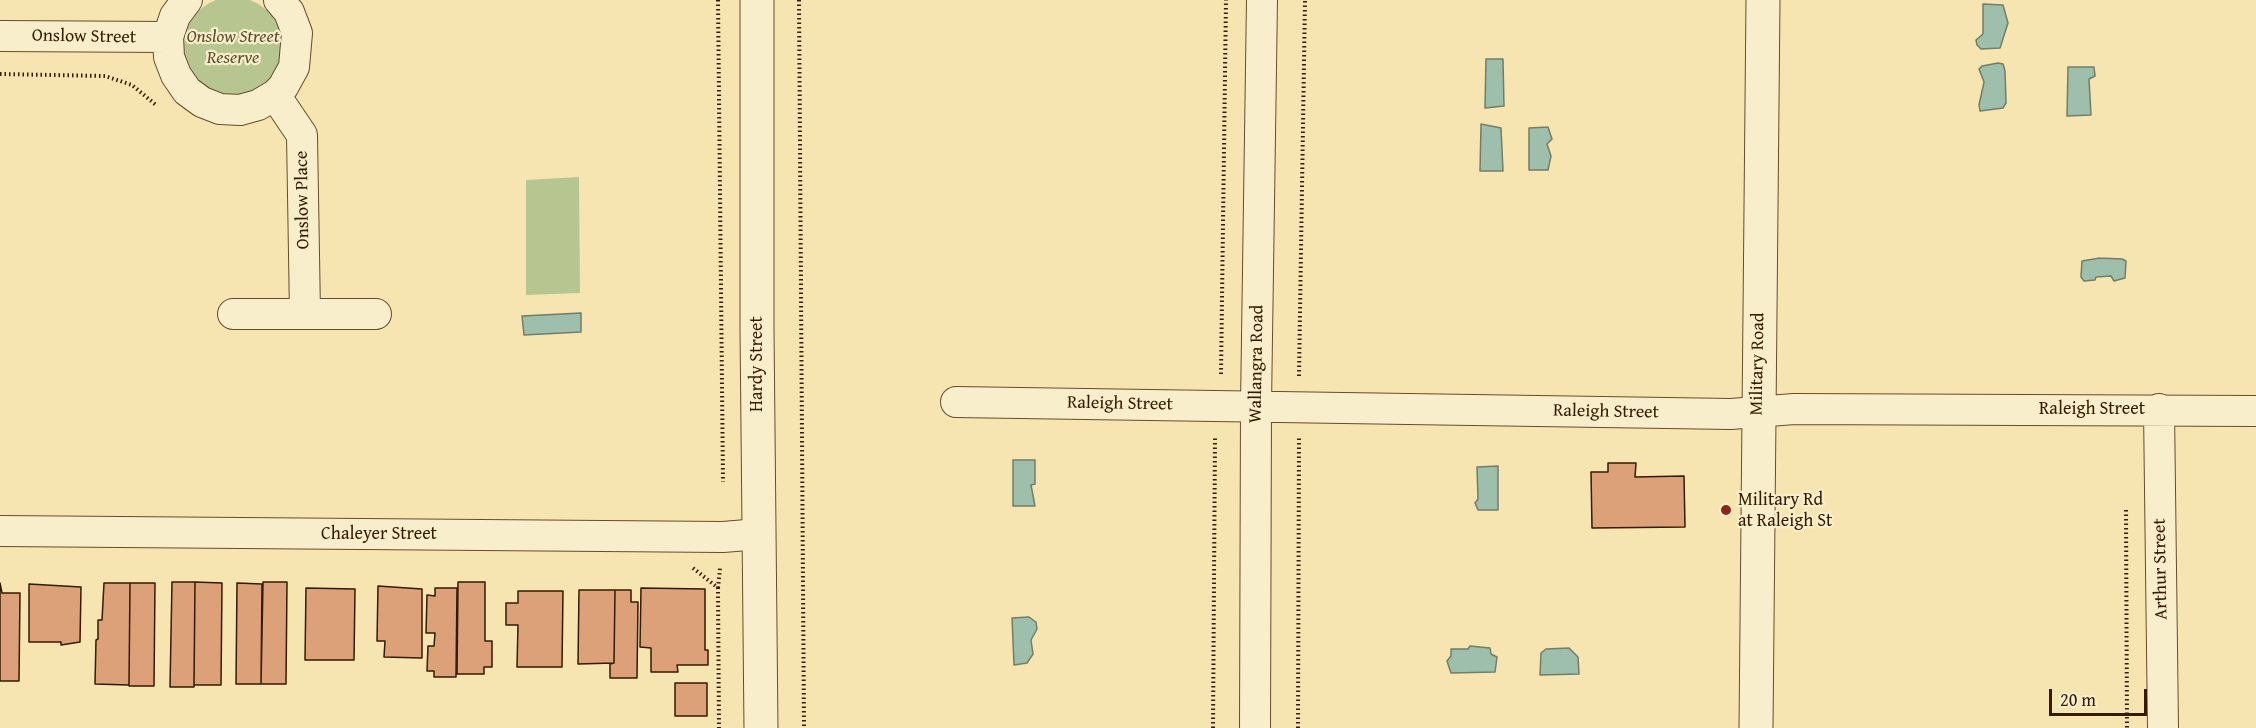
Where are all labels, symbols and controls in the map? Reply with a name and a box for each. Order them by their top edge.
street label: Onslow Street [32,25,136,49]
park label: Onslow Street Reserve [186,26,280,68]
street label: Onslow Place [291,151,315,249]
street label: Wallangra Road [1245,305,1269,423]
street label: Military Road [1746,312,1770,416]
street label: Hardy Street [746,316,768,412]
street label: Raleigh Street [1067,392,1173,416]
street label: Raleigh Street [2039,398,2145,420]
street label: Raleigh Street [1553,400,1659,424]
place label: Military Rd at Raleigh St [1738,489,1832,532]
marker: Military Rd at Raleigh St [1719,503,1733,517]
street label: Arthur Street [2149,518,2173,620]
street label: Chaleyer Street [321,523,437,545]
scale bar [2052,677,2150,715]
text: 20 m [2060,686,2096,713]

